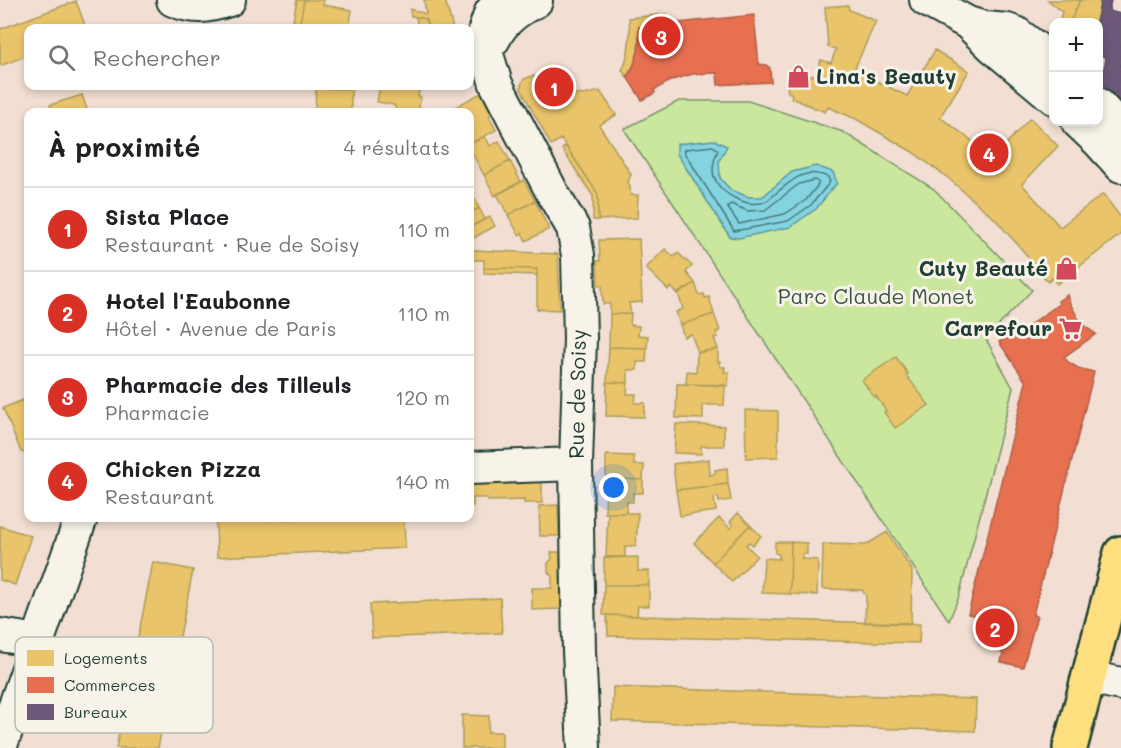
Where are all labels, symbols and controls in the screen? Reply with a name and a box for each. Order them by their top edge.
pin: 3 [642,14,680,58]
map controls [1049,18,1103,126]
button: + [1049,18,1103,72]
search box [24,24,474,90]
icon: search [45,41,78,74]
text: Rechercher [93,43,221,72]
place label: Lina's Beauty [816,62,956,90]
pin: 1 [534,64,574,110]
shop icon: Lina's Beauty [785,64,811,90]
button: − [1049,72,1103,126]
text: À proximité [48,130,200,164]
pin: 4 [970,130,1008,176]
text: 4 résultats [344,134,450,160]
text: Sista Place [105,202,229,231]
text: 1 [63,216,72,242]
text: 110 m [397,216,450,242]
text: Restaurant · Rue de Soisy [105,231,359,257]
place label: Cuty Beauté [919,254,1048,282]
shop icon: Cuty Beauté [1053,256,1079,282]
park label: Parc Claude Monet [778,282,974,309]
text: Hotel l'Eaubonne [105,286,291,315]
text: 2 [62,300,73,326]
text: 110 m [397,300,450,326]
place label: Carrefour [944,314,1052,341]
text: Hôtel · Avenue de Paris [105,315,336,341]
supermarket icon: Carrefour [1057,316,1083,342]
street label: Rue de Soisy [562,329,591,459]
text: Pharmacie des Tilleuls [105,370,352,399]
text: 3 [62,384,74,410]
text: 120 m [395,384,450,410]
text: Pharmacie [105,399,210,425]
text: Chicken Pizza [105,454,261,483]
text: 4 [61,468,74,494]
text: 140 m [395,468,450,494]
your location [599,473,628,502]
text: Restaurant [105,483,215,509]
pin: 2 [976,606,1014,650]
legend [15,637,213,733]
text: Logements [64,647,147,668]
text: Commerces [64,674,155,695]
text: Bureaux [64,701,128,722]

